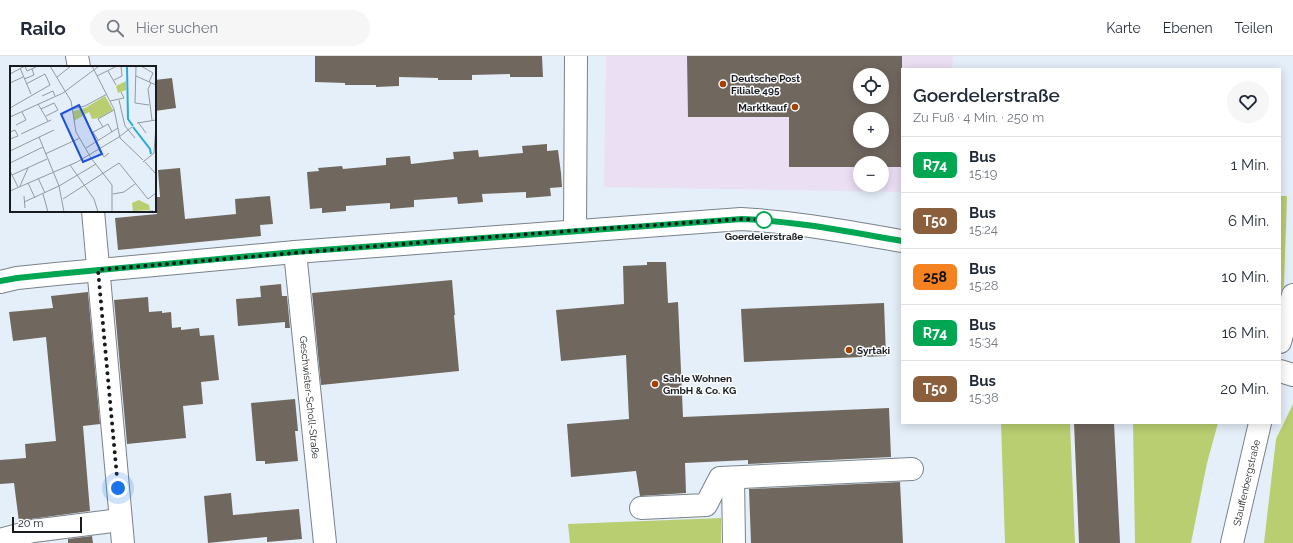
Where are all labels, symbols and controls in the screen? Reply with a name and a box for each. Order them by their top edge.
search box [90,10,370,46]
text: Railo [20,17,66,39]
icon: search [104,17,126,39]
text: Hier suchen [136,19,218,37]
text: Karte [1106,20,1141,36]
text: Ebenen [1163,20,1213,36]
text: Teilen [1235,20,1273,36]
inset map [10,66,156,212]
map controls [853,68,889,192]
button: locate [853,68,889,104]
place label: Deutsche Post Filiale 495 [731,73,800,96]
marker: Deutsche Post Filiale 495 [718,79,728,89]
button: heart [1227,81,1269,123]
text: Goerdelerstraße [913,84,1060,106]
place label: Marktkauf [738,102,787,113]
marker: Marktkauf [790,102,800,112]
text: Zu Fuß · 4 Min. · 250 m [913,110,1044,125]
button: + [853,112,889,148]
text: Bus [969,148,996,166]
button: − [853,156,889,192]
text: 1 Min. [1231,156,1269,174]
text: R74 [923,157,947,173]
text: 15:19 [969,166,997,181]
text: Bus [969,204,996,222]
marker: Goerdelerstraße [755,211,773,229]
text: 6 Min. [1228,212,1269,230]
text: T50 [923,213,947,229]
text: 15:24 [969,222,998,237]
place label: Goerdelerstraße [725,231,803,242]
text: Bus [969,260,996,278]
text: 10 Min. [1222,268,1269,286]
text: 258 [923,269,947,285]
text: 15:28 [969,278,999,293]
text: Bus [969,316,996,334]
text: 16 Min. [1222,324,1269,342]
text: R74 [923,325,947,341]
text: 15:34 [969,334,998,349]
street label: Geschwister-Scholl-Straße [298,335,322,459]
marker: Syrtaki [844,345,854,355]
place label: Syrtaki [857,345,890,356]
text: Bus [969,372,996,390]
place label: Sahle Wohnen GmbH & Co. KG [663,373,736,396]
marker: Sahle Wohnen GmbH & Co. KG [650,379,660,389]
text: 20 Min. [1220,380,1269,398]
text: T50 [923,381,947,397]
text: 15:38 [969,390,999,405]
street label: Stauffenbergstraße [1231,438,1262,527]
your location [108,478,128,498]
scale bar [12,515,82,534]
text: 20 m [18,517,43,530]

